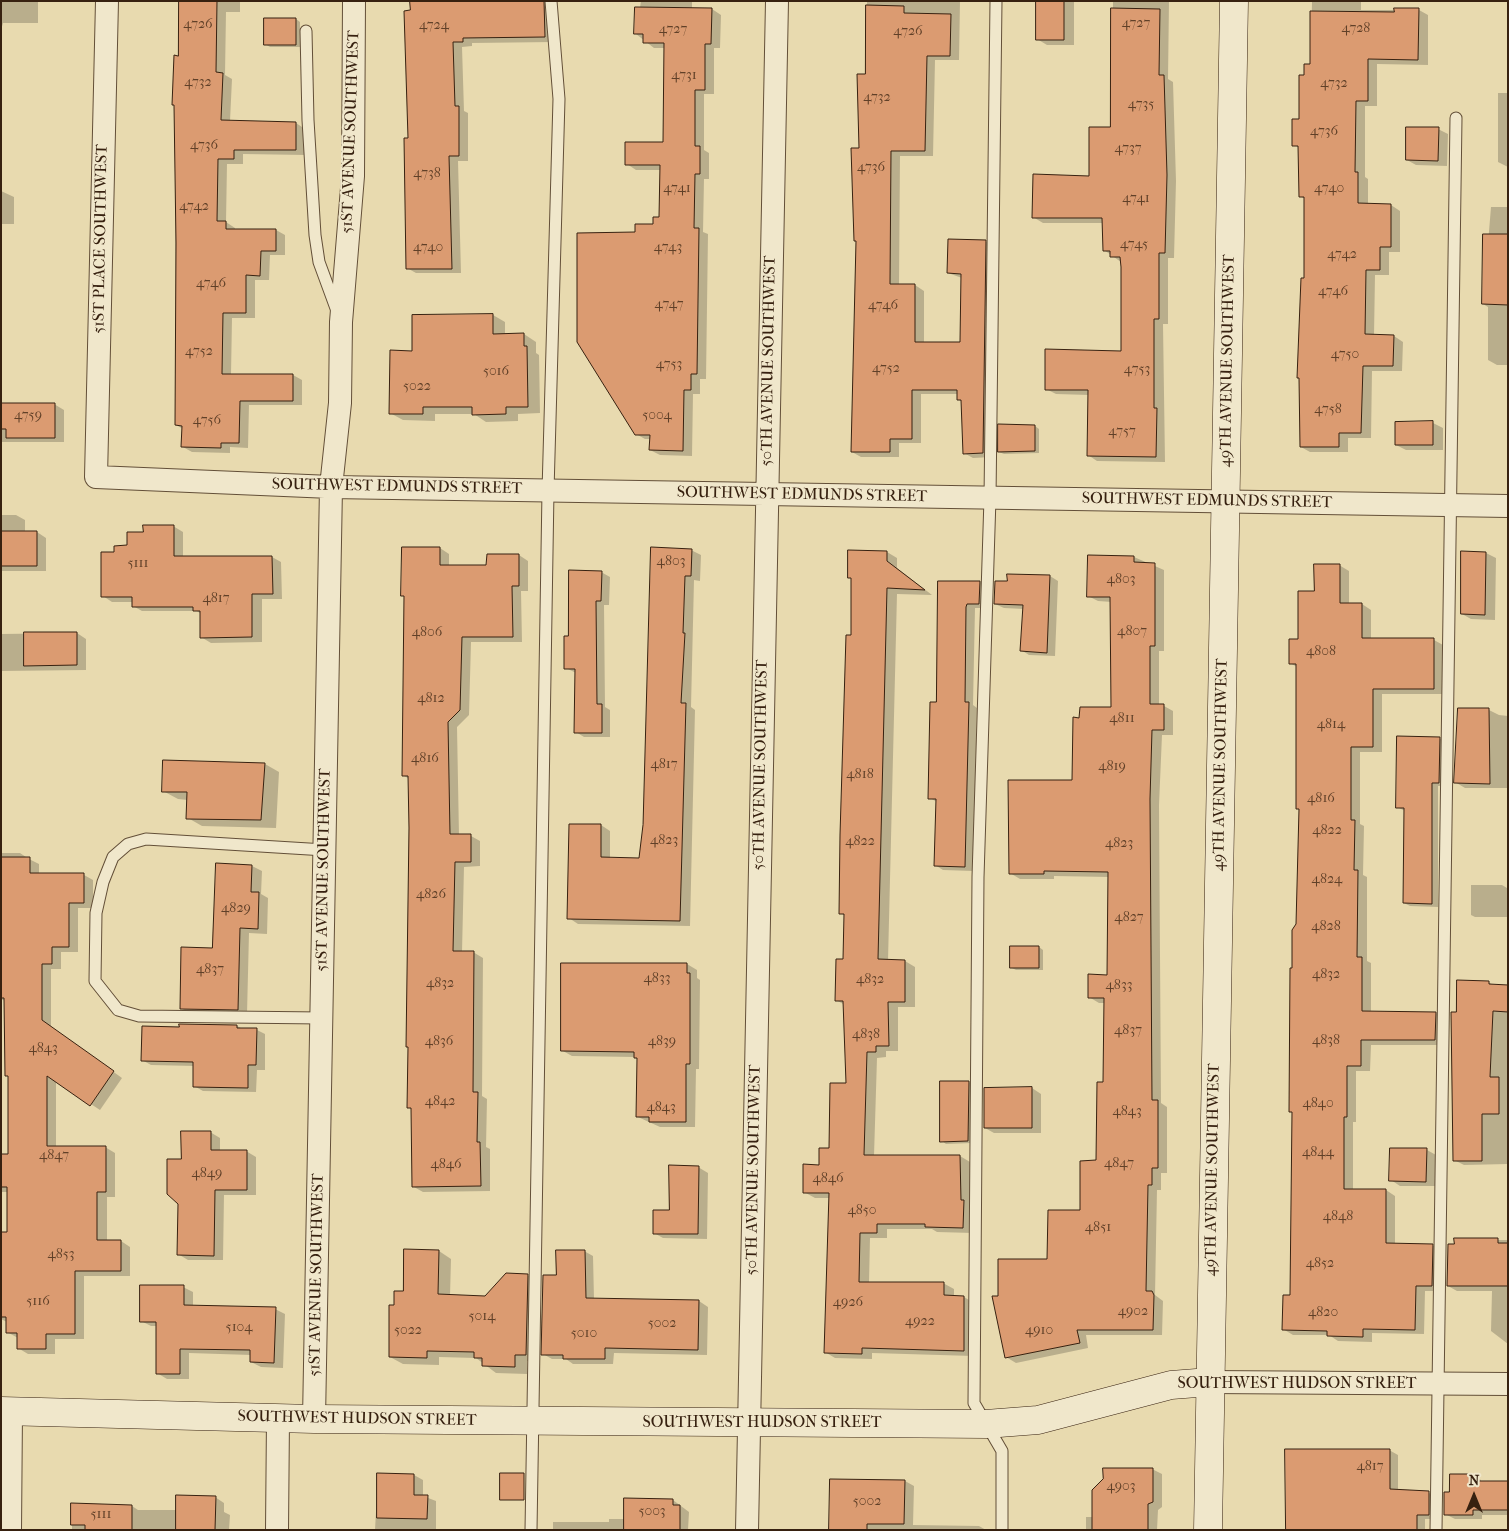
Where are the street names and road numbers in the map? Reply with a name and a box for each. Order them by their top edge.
street label: 51ST AVENUE SOUTHWEST [338,30,364,234]
street label: 51ST PLACE SOUTHWEST [90,144,112,334]
street label: 49TH AVENUE SOUTHWEST [1217,254,1239,468]
street label: 50TH AVENUE SOUTHWEST [758,255,780,467]
street label: SOUTHWEST EDMUNDS STREET [272,475,522,499]
street label: SOUTHWEST EDMUNDS STREET [677,483,927,507]
street label: SOUTHWEST EDMUNDS STREET [1082,489,1332,513]
street label: 49TH AVENUE SOUTHWEST [1210,658,1232,872]
street label: 50TH AVENUE SOUTHWEST [750,659,772,871]
street label: 51ST AVENUE SOUTHWEST [313,768,335,972]
street label: 49TH AVENUE SOUTHWEST [1202,1063,1224,1277]
street label: 50TH AVENUE SOUTHWEST [743,1064,765,1276]
street label: 51ST AVENUE SOUTHWEST [306,1173,328,1377]
street label: SOUTHWEST HUDSON STREET [1177,1374,1417,1394]
street label: SOUTHWEST HUDSON STREET [237,1407,477,1431]
street label: SOUTHWEST HUDSON STREET [642,1413,882,1433]

